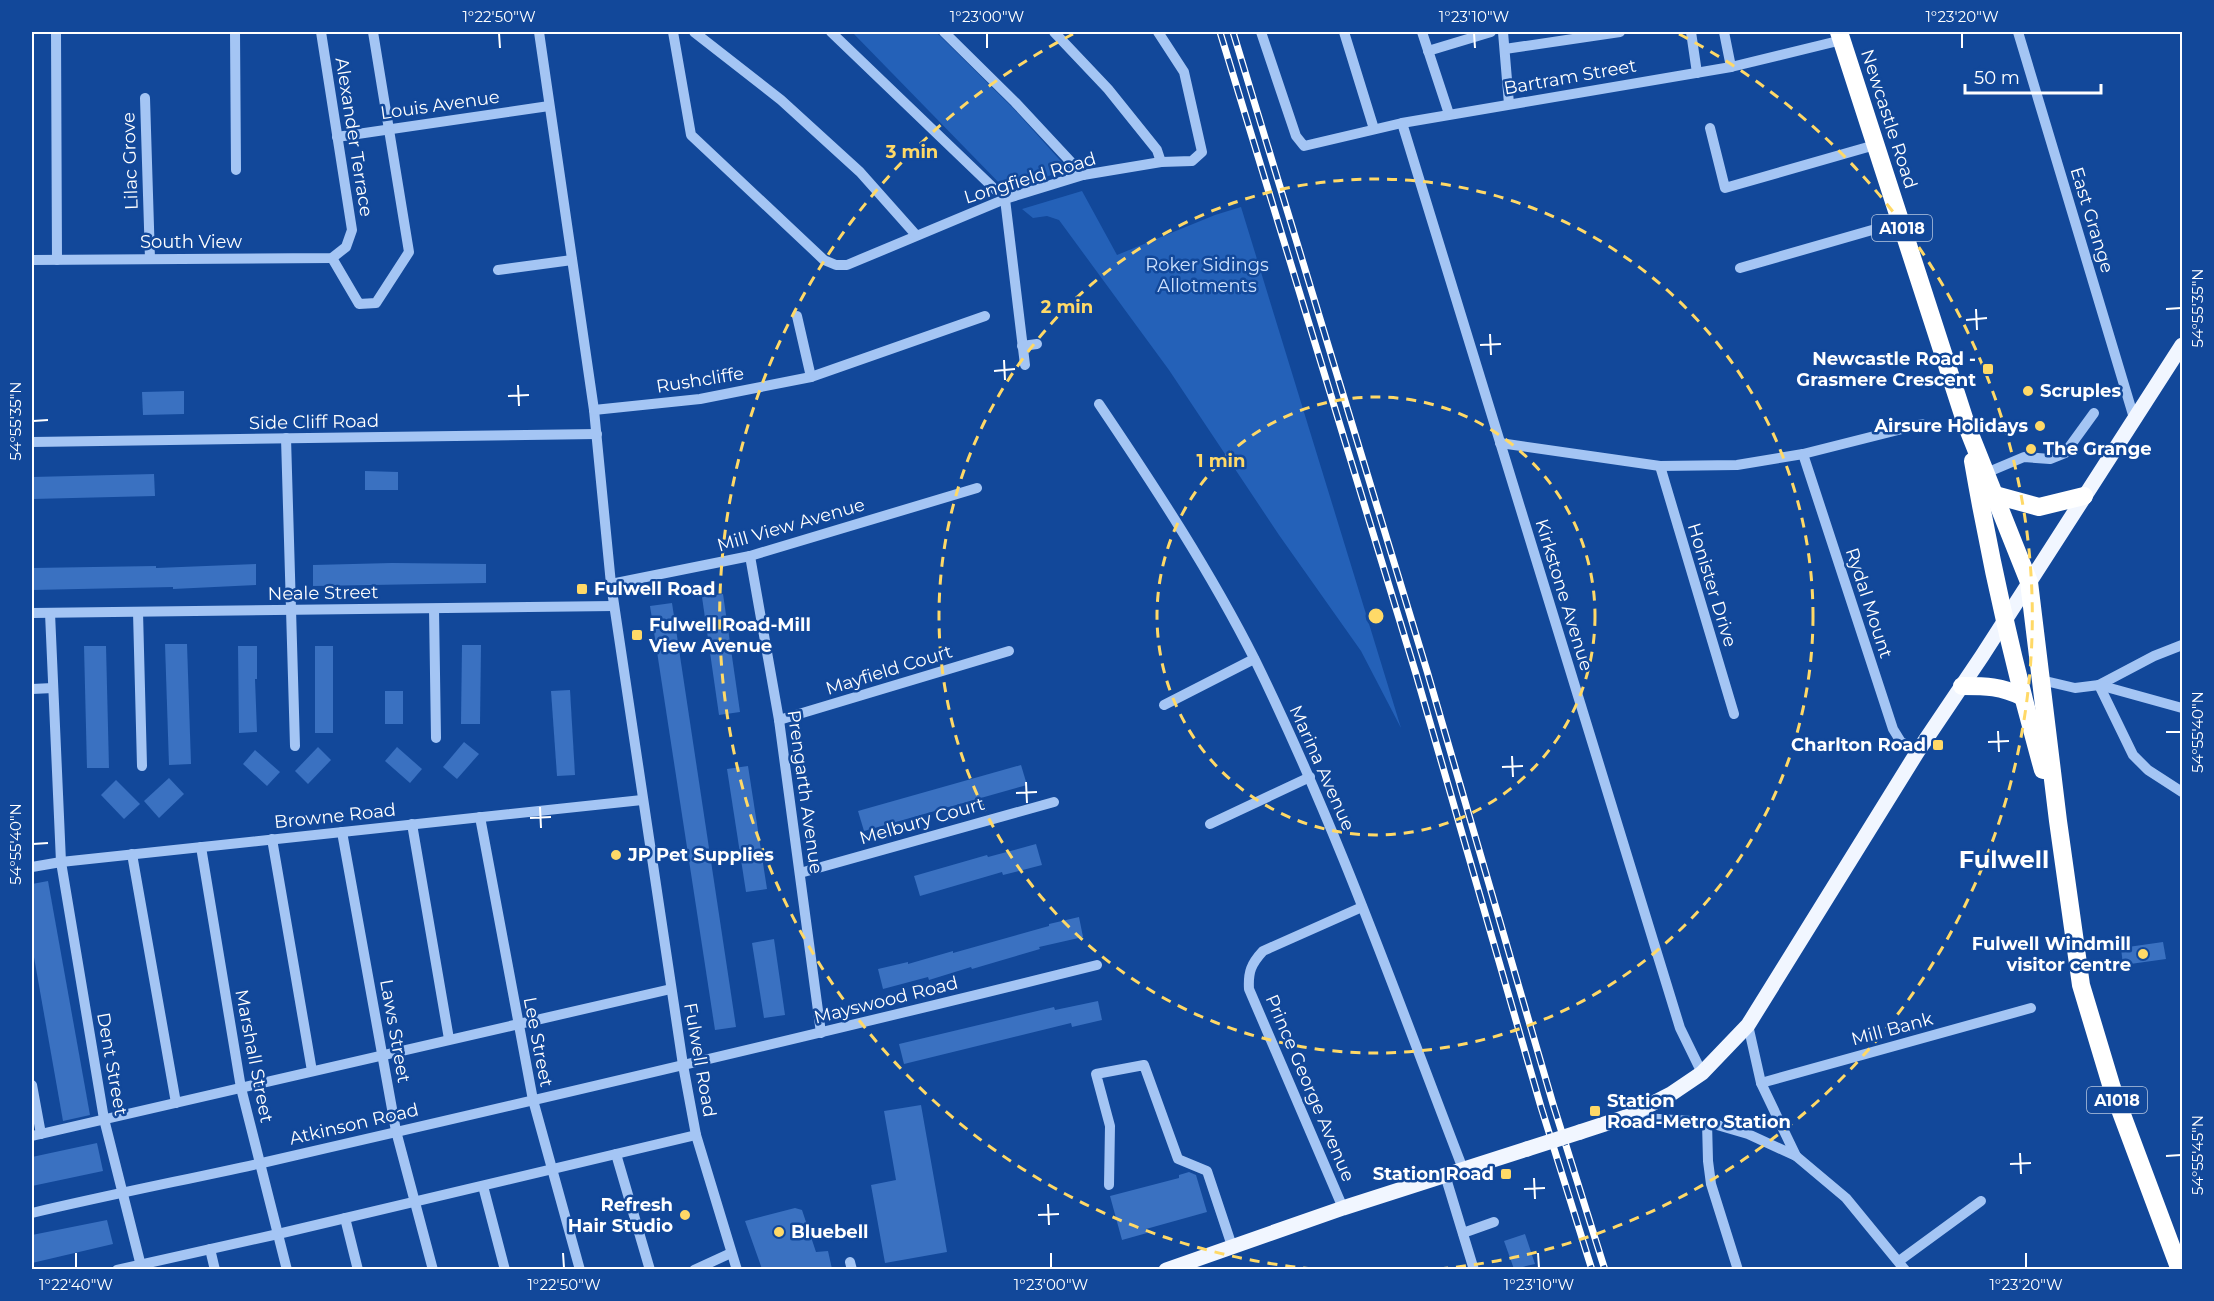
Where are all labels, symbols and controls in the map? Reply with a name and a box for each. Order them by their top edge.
text: 1°22'50"W [462,7,536,26]
text: 1°23'00"W [950,7,1025,26]
text: 1°23'10"W [1439,7,1510,26]
text: 1°23'20"W [1925,7,1999,26]
street label: Newcastle Road [1856,47,1922,191]
street label: Bartram Street [1502,55,1638,99]
street label: Alexander Terrace [331,56,377,218]
scale bar [1965,57,2102,95]
text: 50 m [1974,67,2020,89]
street label: Louis Avenue [379,86,501,124]
street label: Lilac Grove [117,112,143,210]
text: 3 min [885,141,938,163]
street label: Longfield Road [961,147,1099,209]
street label: East Grange [2065,164,2119,276]
road number: A1018 [1872,215,1932,241]
street label: South View [140,231,242,253]
park label: Roker Sidings Allotments [1145,254,1269,297]
text: 54°55'35"N [2188,268,2207,348]
text: 2 min [1041,296,1093,318]
place label: Newcastle Road - Grasmere Crescent [1796,348,1976,391]
street label: Rushcliffe [654,362,746,398]
marker: Newcastle Road - Grasmere Crescent [1981,362,1995,376]
place label: Scruples [2040,380,2121,402]
text: 54°55'35"N [6,381,25,461]
marker: Scruples [2021,384,2035,398]
street label: Side Cliff Road [249,410,379,434]
place label: Airsure Holidays [1873,415,2028,437]
marker: Airsure Holidays [2033,419,2047,433]
place label: The Grange [2043,438,2152,460]
marker: The Grange [2024,442,2038,456]
text: 1 min [1197,450,1245,472]
street label: Mill View Avenue [715,493,868,557]
street label: Kirkstone Avenue [1530,516,1598,674]
street label: Honister Drive [1683,520,1741,650]
street label: Rydal Mount [1841,545,1897,661]
place label: Fulwell Road [594,578,715,600]
street label: Neale Street [267,581,379,605]
marker: Fulwell Road [575,582,589,596]
centre of rings [1366,606,1386,626]
place label: Fulwell Road-Mill View Avenue [648,614,811,657]
marker: Fulwell Road-Mill View Avenue [630,628,644,642]
street label: Mayfield Court [823,640,955,700]
text: 54°55'40"N [2188,691,2207,773]
street label: Marina Avenue [1284,702,1360,834]
street label: Prengarth Avenue [783,709,827,875]
place label: Charlton Road [1791,734,1926,756]
marker: Charlton Road [1931,738,1945,752]
street label: Melbury Court [857,793,987,849]
street label: Browne Road [273,799,397,833]
text: 54°55'40"N [6,803,25,885]
place label: JP Pet Supplies [627,844,774,866]
district label: Fulwell [1959,845,2049,874]
marker: JP Pet Supplies [609,848,623,862]
place label: Fulwell Windmill visitor centre [1972,933,2131,976]
marker: Fulwell Windmill visitor centre [2136,947,2150,961]
street label: Mayswood Road [812,971,960,1029]
street label: Laws Street [375,978,415,1084]
street label: Marshall Street [230,987,278,1125]
street label: Prince George Avenue [1261,991,1359,1185]
street label: Lee Street [518,995,558,1089]
street label: Fulwell Road [679,1001,721,1119]
street label: Mill Bank [1849,1008,1935,1050]
street label: Dent Street [92,1011,132,1117]
road number: A1018 [2087,1087,2147,1113]
place label: Station Road-Metro Station [1607,1090,1791,1133]
street label: Atkinson Road [287,1098,421,1150]
marker: Station Road-Metro Station [1588,1104,1602,1118]
text: 54°55'45"N [2188,1115,2207,1195]
place label: Station Road [1373,1163,1494,1185]
marker: Station Road [1499,1167,1513,1181]
place label: Refresh Hair Studio [568,1194,673,1237]
marker: Refresh Hair Studio [678,1208,692,1222]
place label: Bluebell [791,1221,869,1243]
marker: Bluebell [772,1225,786,1239]
text: 1°22'40"W [39,1275,113,1294]
text: 1°22'50"W [527,1275,601,1294]
text: 1°23'00"W [1014,1275,1089,1294]
text: 1°23'10"W [1504,1275,1575,1294]
text: 1°23'20"W [1989,1275,2063,1294]

